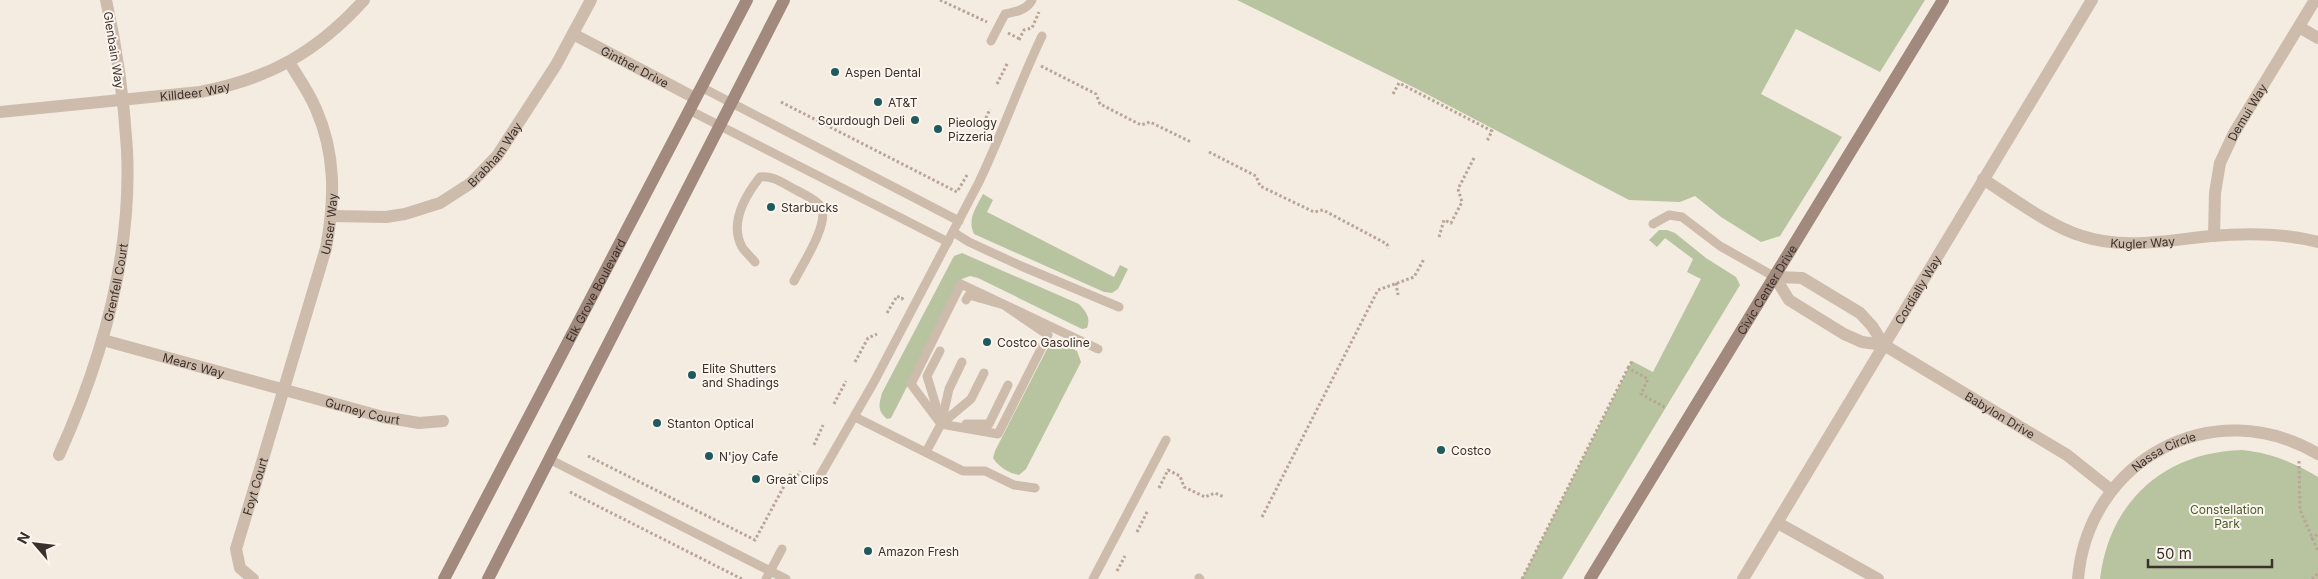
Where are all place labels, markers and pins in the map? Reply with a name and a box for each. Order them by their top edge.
place label: Aspen Dental [845,65,921,80]
marker: Aspen Dental [829,66,841,78]
place label: AT&T [888,95,918,110]
marker: AT&T [872,96,884,108]
place label: Sourdough Deli [818,113,905,128]
marker: Sourdough Deli [909,114,921,126]
place label: Pieology Pizzeria [948,115,997,144]
marker: Pieology Pizzeria [932,123,944,135]
place label: Starbucks [781,200,838,215]
marker: Starbucks [765,201,777,213]
place label: Costco Gasoline [997,335,1090,350]
marker: Costco Gasoline [981,336,993,348]
place label: Elite Shutters and Shadings [702,361,779,390]
marker: Elite Shutters and Shadings [686,369,698,381]
place label: Stanton Optical [667,416,754,431]
marker: Stanton Optical [651,417,663,429]
place label: Costco [1451,443,1491,458]
marker: Costco [1435,444,1447,456]
place label: N'joy Cafe [719,449,778,464]
marker: N'joy Cafe [703,450,715,462]
place label: Great Clips [766,472,829,487]
marker: Great Clips [750,473,762,485]
place label: Amazon Fresh [878,544,959,559]
marker: Amazon Fresh [862,545,874,557]

